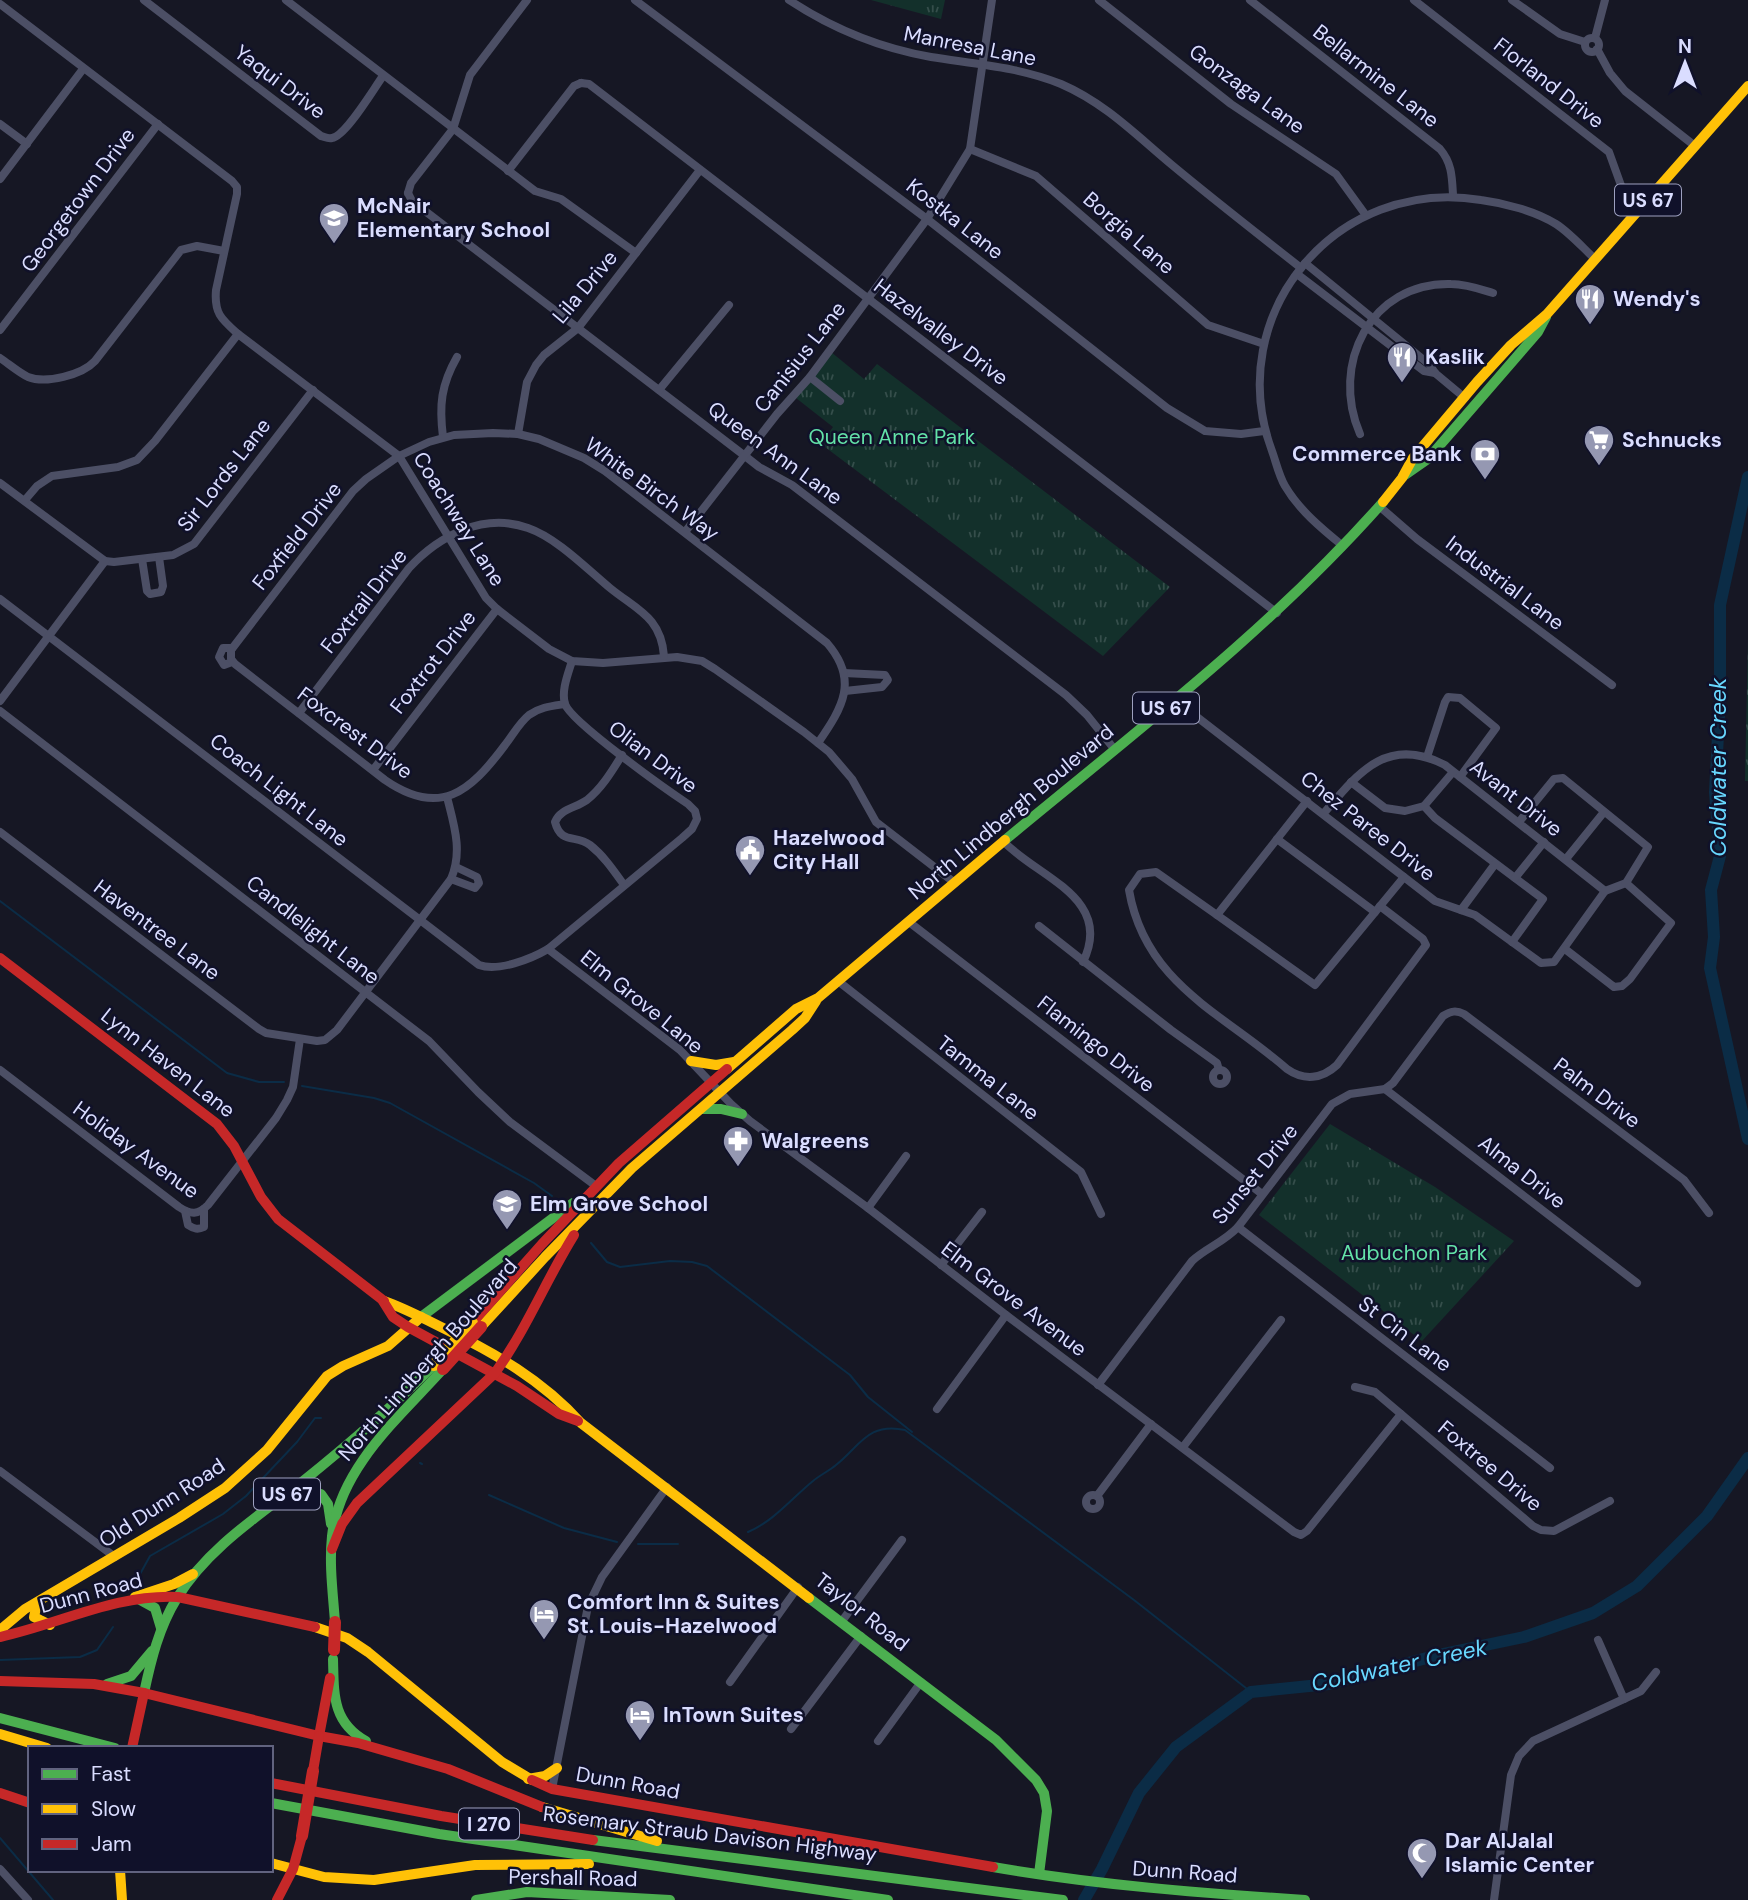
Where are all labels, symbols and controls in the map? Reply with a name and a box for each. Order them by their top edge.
street label: Bellarmine Lane [1307,18,1445,134]
street label: Manresa Lane [901,19,1039,73]
north arrow [1650,28,1720,98]
street label: Florland Drive [1488,31,1610,135]
text: N [1678,34,1692,59]
street label: Yaqui Drive [229,38,331,126]
street label: Gonzaga Lane [1183,38,1311,141]
street label: Georgetown Drive [14,122,142,278]
street label: Kostka Lane [901,172,1010,266]
road number: US 67 [1615,184,1681,216]
street label: Borgia Lane [1077,185,1181,281]
place label: McNair Elementary School [357,192,550,244]
school or university icon: McNair Elementary School [317,201,351,245]
street label: Lila Drive [546,244,624,330]
street label: Hazelvalley Drive [868,272,1014,392]
restaurant icon: Wendy's [1573,282,1607,326]
place label: Wendy's [1613,285,1701,313]
street label: Canisius Lane [748,296,852,418]
restaurant icon: Kaslik [1385,340,1419,384]
place label: Kaslik [1425,343,1485,371]
street label: Queen Ann Lane [702,395,848,511]
street label: Sir Lords Lane [171,412,277,538]
park label: Queen Anne Park [809,423,976,451]
supermarket icon: Schnucks [1582,423,1616,467]
place label: Schnucks [1622,426,1722,454]
street label: White Birch Way [579,431,725,547]
bank icon: Commerce Bank [1468,437,1502,481]
place label: Commerce Bank [1292,440,1462,468]
street label: Coachway Lane [406,446,512,592]
street label: Foxfield Drive [246,476,348,596]
street label: Industrial Lane [1440,529,1570,637]
street label: Foxtrail Drive [314,543,414,659]
street label: Foxtrot Drive [384,604,482,720]
water label: Coldwater Creek [1703,677,1733,857]
street label: Foxcrest Drive [292,680,418,786]
road number: US 67 [1133,692,1199,723]
street label: Olian Drive [603,714,703,800]
street label: North Lindbergh Boulevard [902,718,1120,906]
street label: Coach Light Lane [204,727,354,853]
street label: Avant Drive [1464,753,1568,843]
street label: Chez Paree Drive [1295,765,1441,888]
place label: Hazelwood City Hall [773,824,885,876]
public building icon: Hazelwood City Hall [733,833,767,877]
street label: Candlelight Lane [241,869,386,991]
street label: Haventree Lane [88,873,226,987]
street label: Elm Grove Lane [575,944,709,1060]
street label: Flamingo Drive [1031,989,1161,1099]
street label: Lynn Haven Lane [95,1002,241,1124]
street label: Tamma Lane [931,1029,1045,1127]
street label: Palm Drive [1548,1051,1646,1135]
street label: Holiday Avenue [67,1095,205,1205]
street label: Sunset Drive [1206,1118,1304,1230]
pharmacy icon: Walgreens [721,1124,755,1168]
place label: Walgreens [761,1127,869,1155]
street label: Alma Drive [1472,1129,1572,1215]
school or university icon: Elm Grove School [490,1187,524,1231]
place label: Elm Grove School [530,1190,708,1218]
street label: Elm Grove Avenue [936,1235,1093,1363]
park label: Aubuchon Park [1341,1239,1488,1267]
street label: North Lindbergh Boulevard [332,1253,524,1467]
street label: St Cin Lane [1353,1290,1457,1378]
street label: Foxtree Drive [1432,1414,1548,1518]
street label: Old Dunn Road [94,1452,230,1554]
road number: US 67 [254,1478,320,1510]
street label: Dunn Road [37,1566,145,1620]
street label: Taylor Road [809,1566,915,1658]
place label: Comfort Inn & Suites St. Louis-Hazelwood [567,1588,780,1640]
hotel icon: Comfort Inn & Suites St. Louis-Hazelwood [527,1597,561,1641]
water label: Coldwater Creek [1308,1632,1490,1698]
hotel icon: InTown Suites [623,1698,657,1742]
place label: InTown Suites [663,1701,804,1729]
legend [28,1746,273,1872]
text: Fast [91,1760,131,1788]
street label: Dunn Road [574,1760,682,1806]
text: Slow [91,1795,136,1823]
street label: Rosemary Straub Davison Highway [541,1800,879,1868]
road number: I 270 [459,1808,519,1840]
place label: Dar AlJalal Islamic Center [1445,1827,1595,1879]
text: Jam [91,1830,132,1858]
mosque icon: Dar AlJalal Islamic Center [1405,1836,1439,1880]
street label: Dunn Road [1132,1854,1238,1890]
street label: Pershall Road [508,1863,638,1893]

